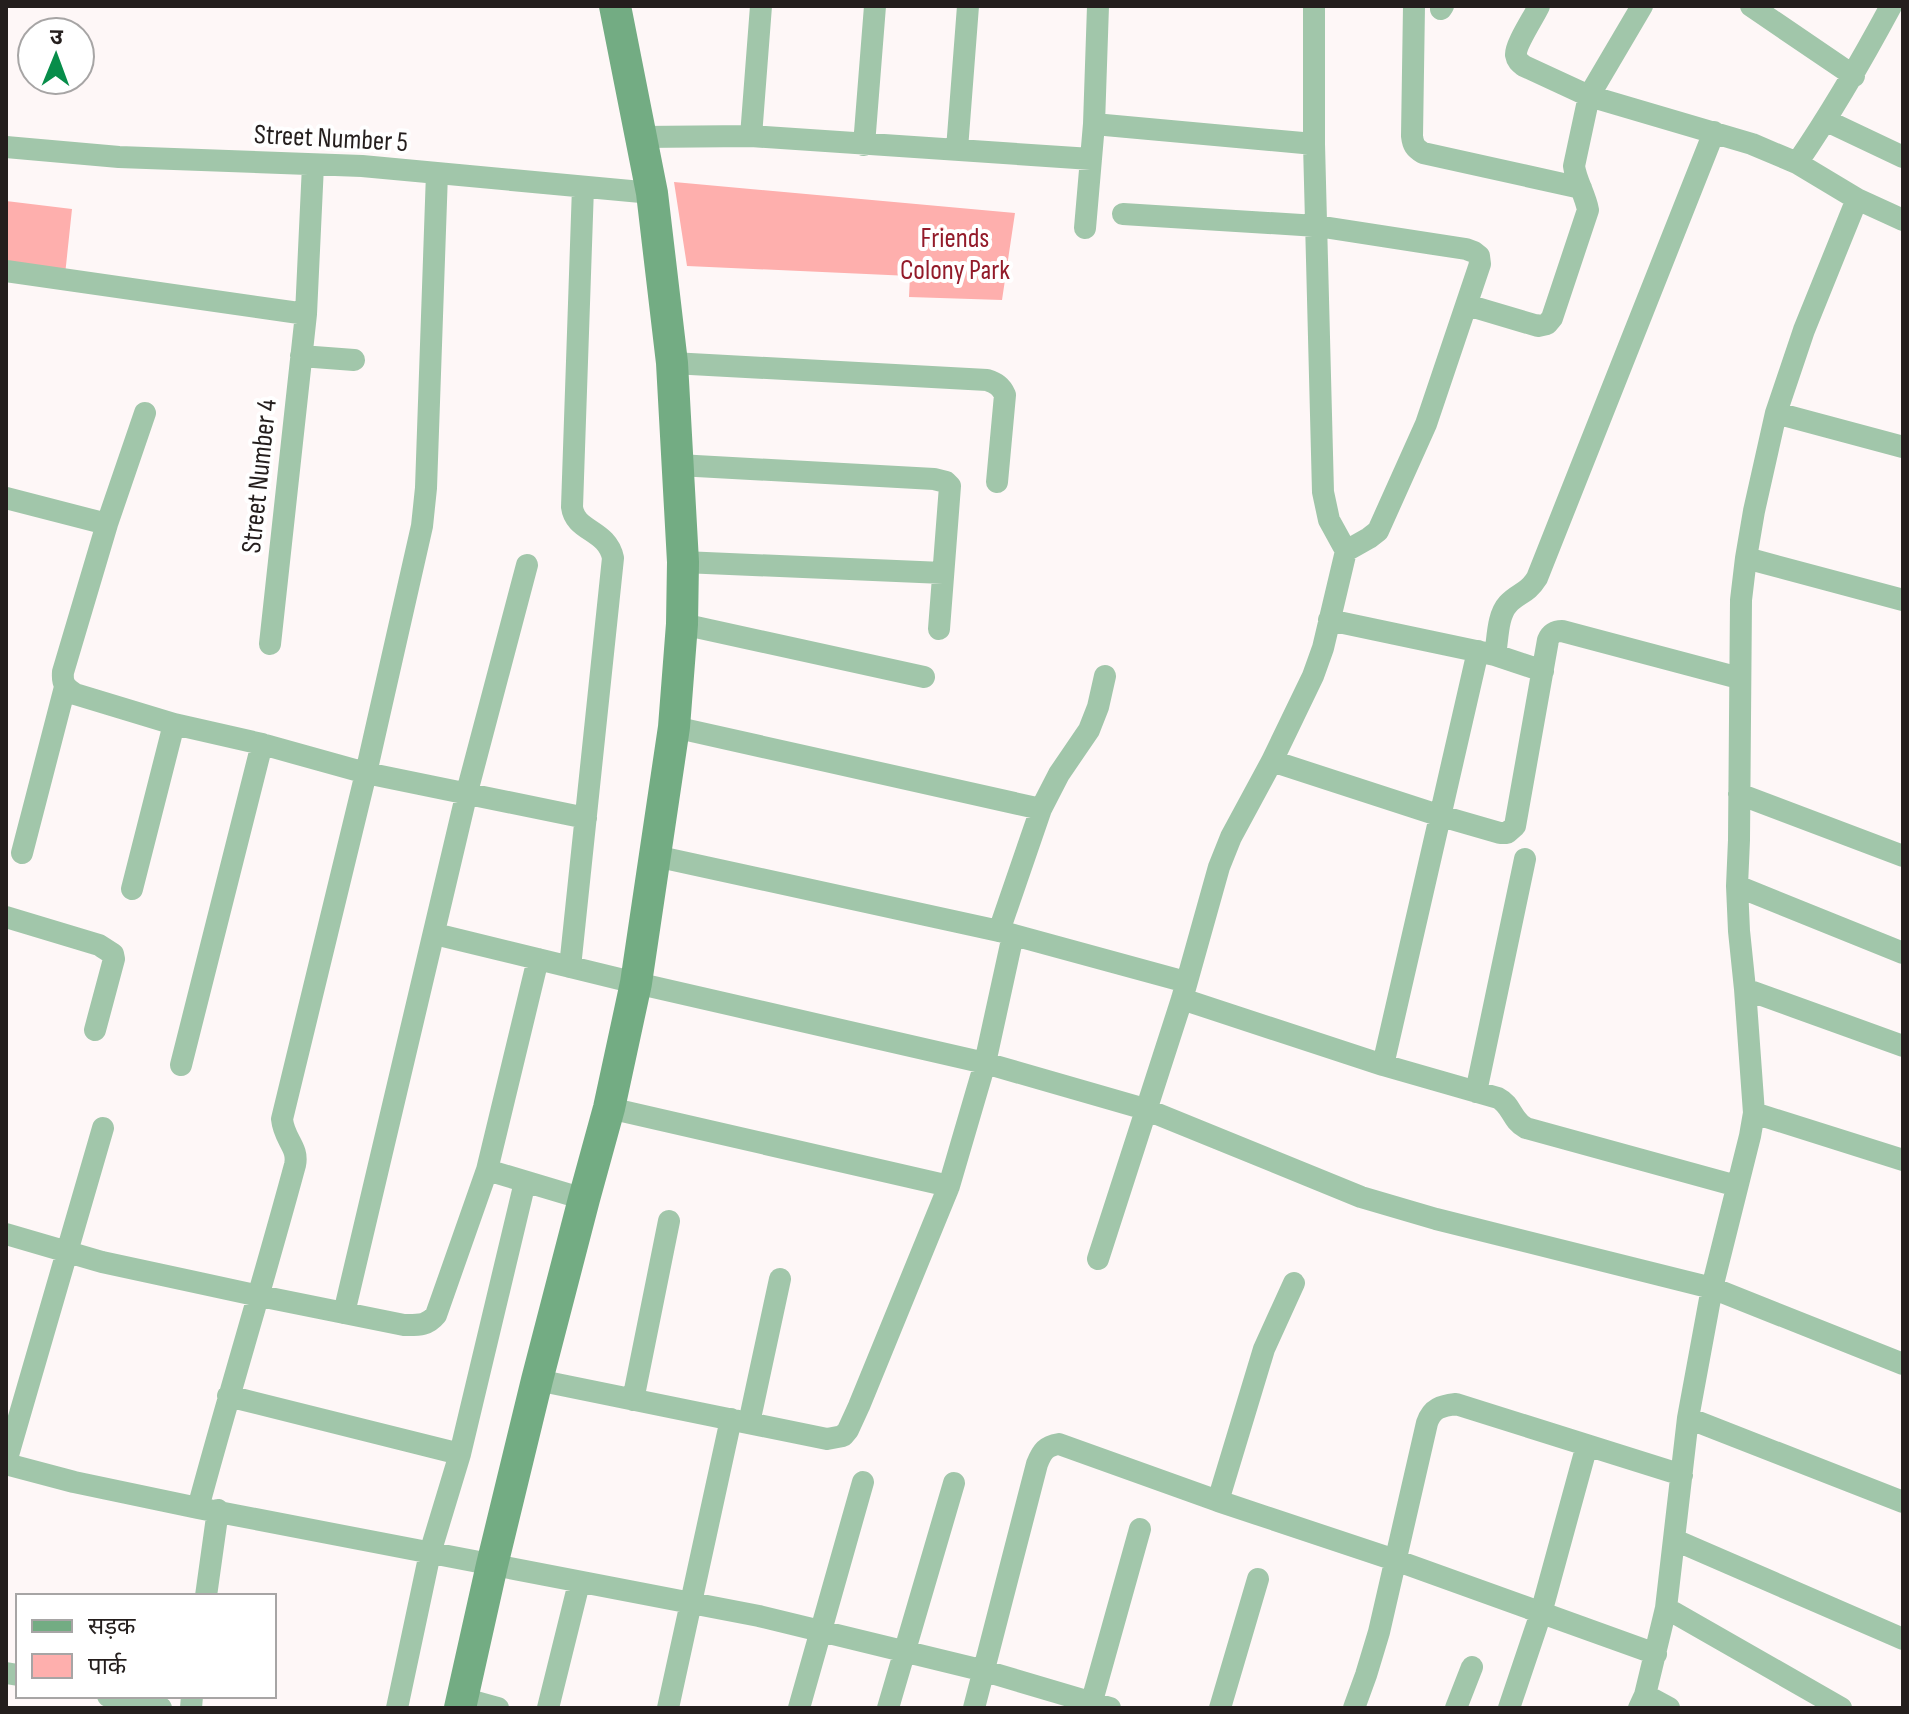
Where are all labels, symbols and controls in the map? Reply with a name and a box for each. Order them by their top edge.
north arrow [16,16,96,96]
text: उ [50,24,64,51]
street label: Street Number 5 [253,118,409,159]
park label: Friends Colony Park [900,222,1010,287]
street label: Street Number 4 [235,397,284,555]
legend [16,1594,276,1698]
text: सड़क [88,1612,136,1641]
text: पार्क [88,1652,127,1681]

